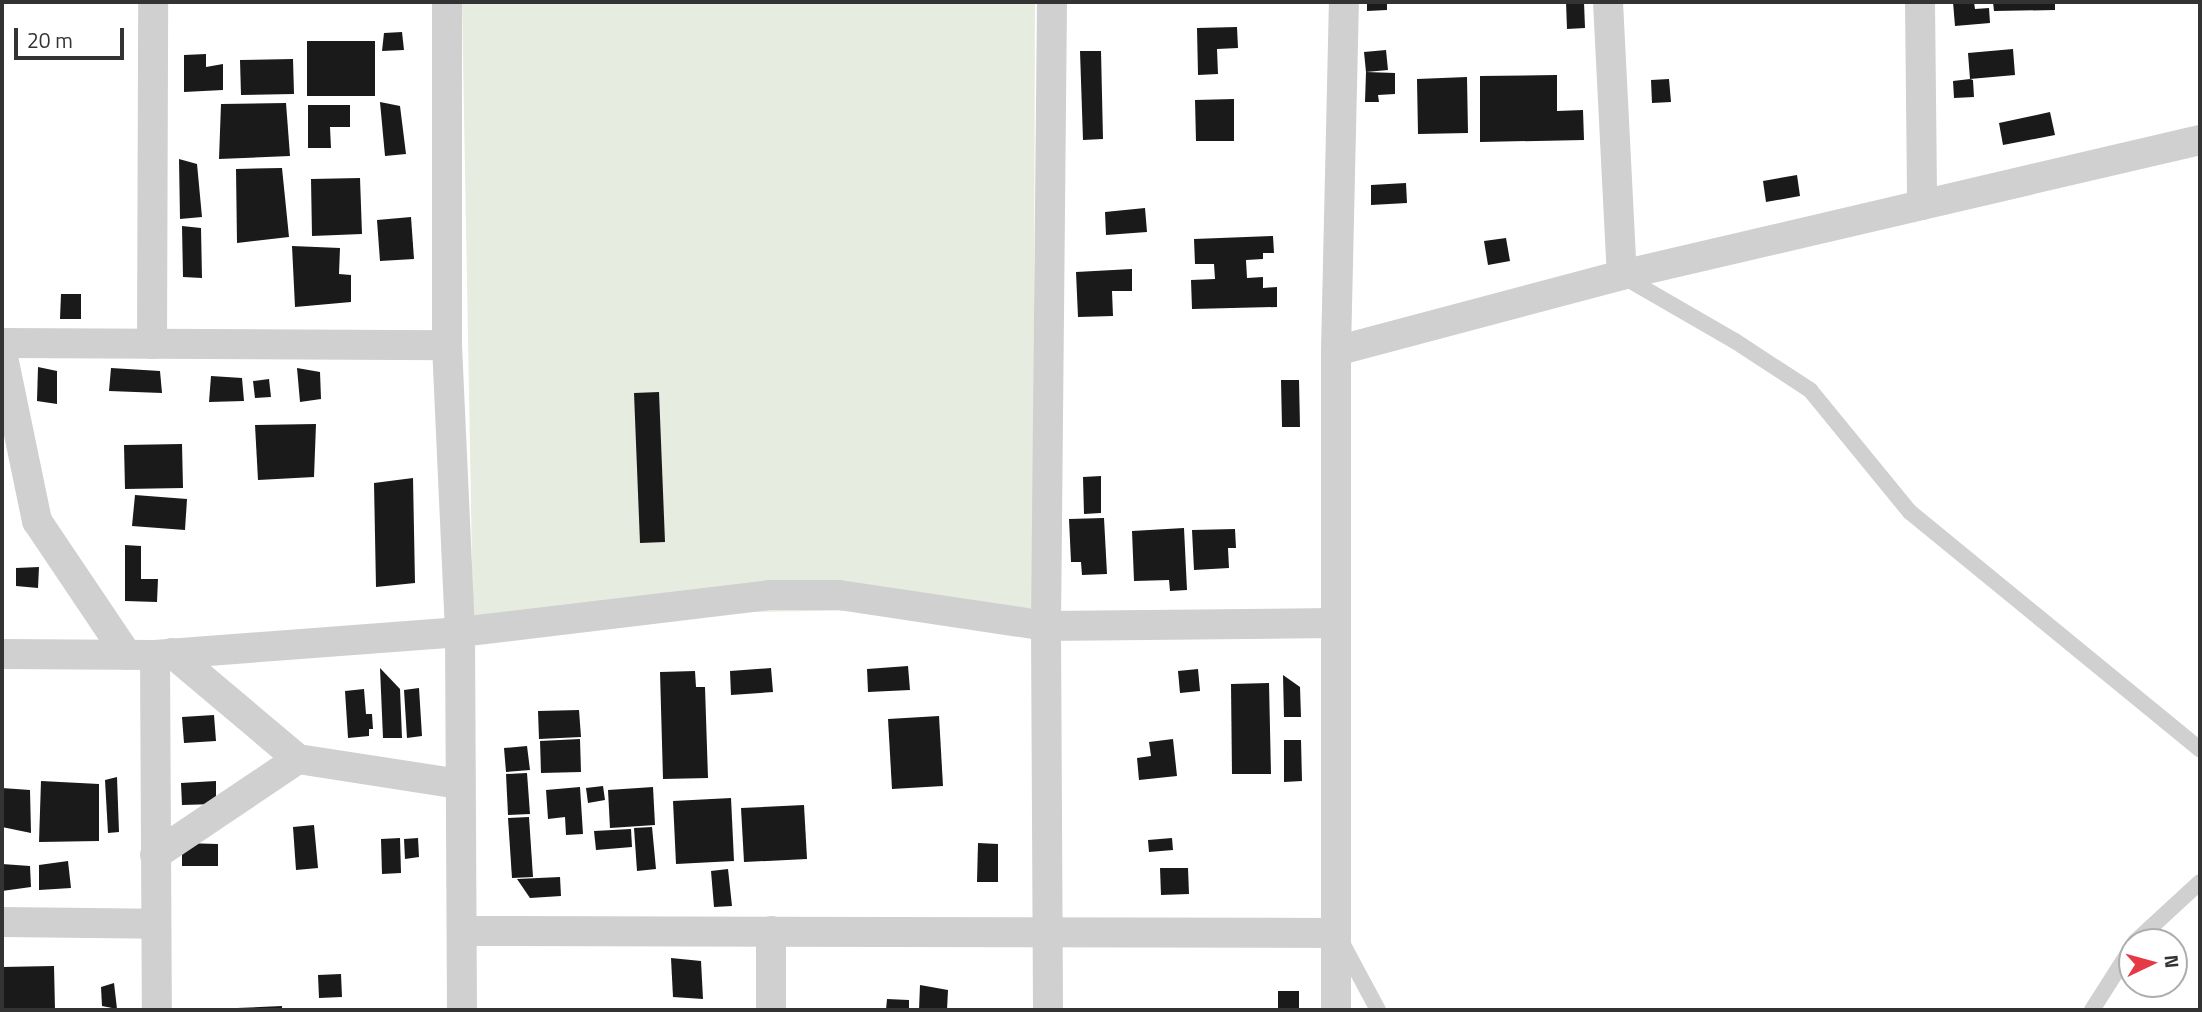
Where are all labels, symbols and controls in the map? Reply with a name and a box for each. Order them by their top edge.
scale bar [18,14,128,58]
text: 20 m [27,24,73,56]
north arrow [2118,928,2188,998]
text: N [2157,953,2187,969]

